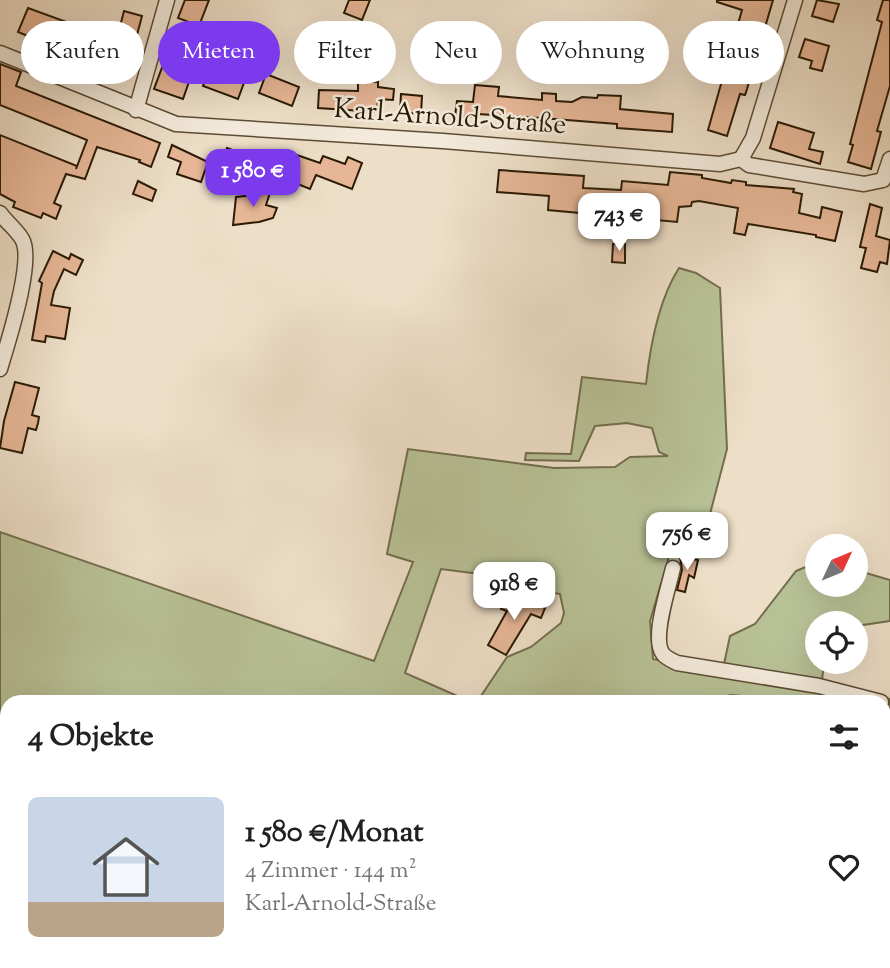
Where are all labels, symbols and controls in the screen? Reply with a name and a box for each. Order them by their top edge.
chip: Kaufen [21,21,144,84]
chip: Mieten [158,21,280,84]
chip: Filter [294,21,396,84]
chip: Neu [410,21,502,84]
chip: Wohnung [516,21,669,84]
chip: Haus [683,21,784,84]
street label: Karl-Arnold-Straße [332,90,568,146]
pin: 1 580 € [188,150,318,209]
text: 1 580 € [221,155,285,188]
pin: 743 € [570,194,668,253]
text: 743 € [594,199,644,232]
pin: 756 € [638,512,736,572]
text: 756 € [662,518,712,551]
north arrow [805,534,868,597]
map controls [805,534,868,674]
pin: 918 € [465,562,563,622]
text: 918 € [489,568,539,601]
button: locate [805,611,868,674]
text: 4 Objekte [28,716,154,759]
icon: filters [825,718,863,756]
text: 1 580 €/Monat [245,812,424,855]
icon: home [84,825,168,909]
icon: heart [825,848,863,886]
text: 4 Zimmer · 144 m² [245,855,416,888]
text: Karl-Arnold-Straße [245,888,436,921]

